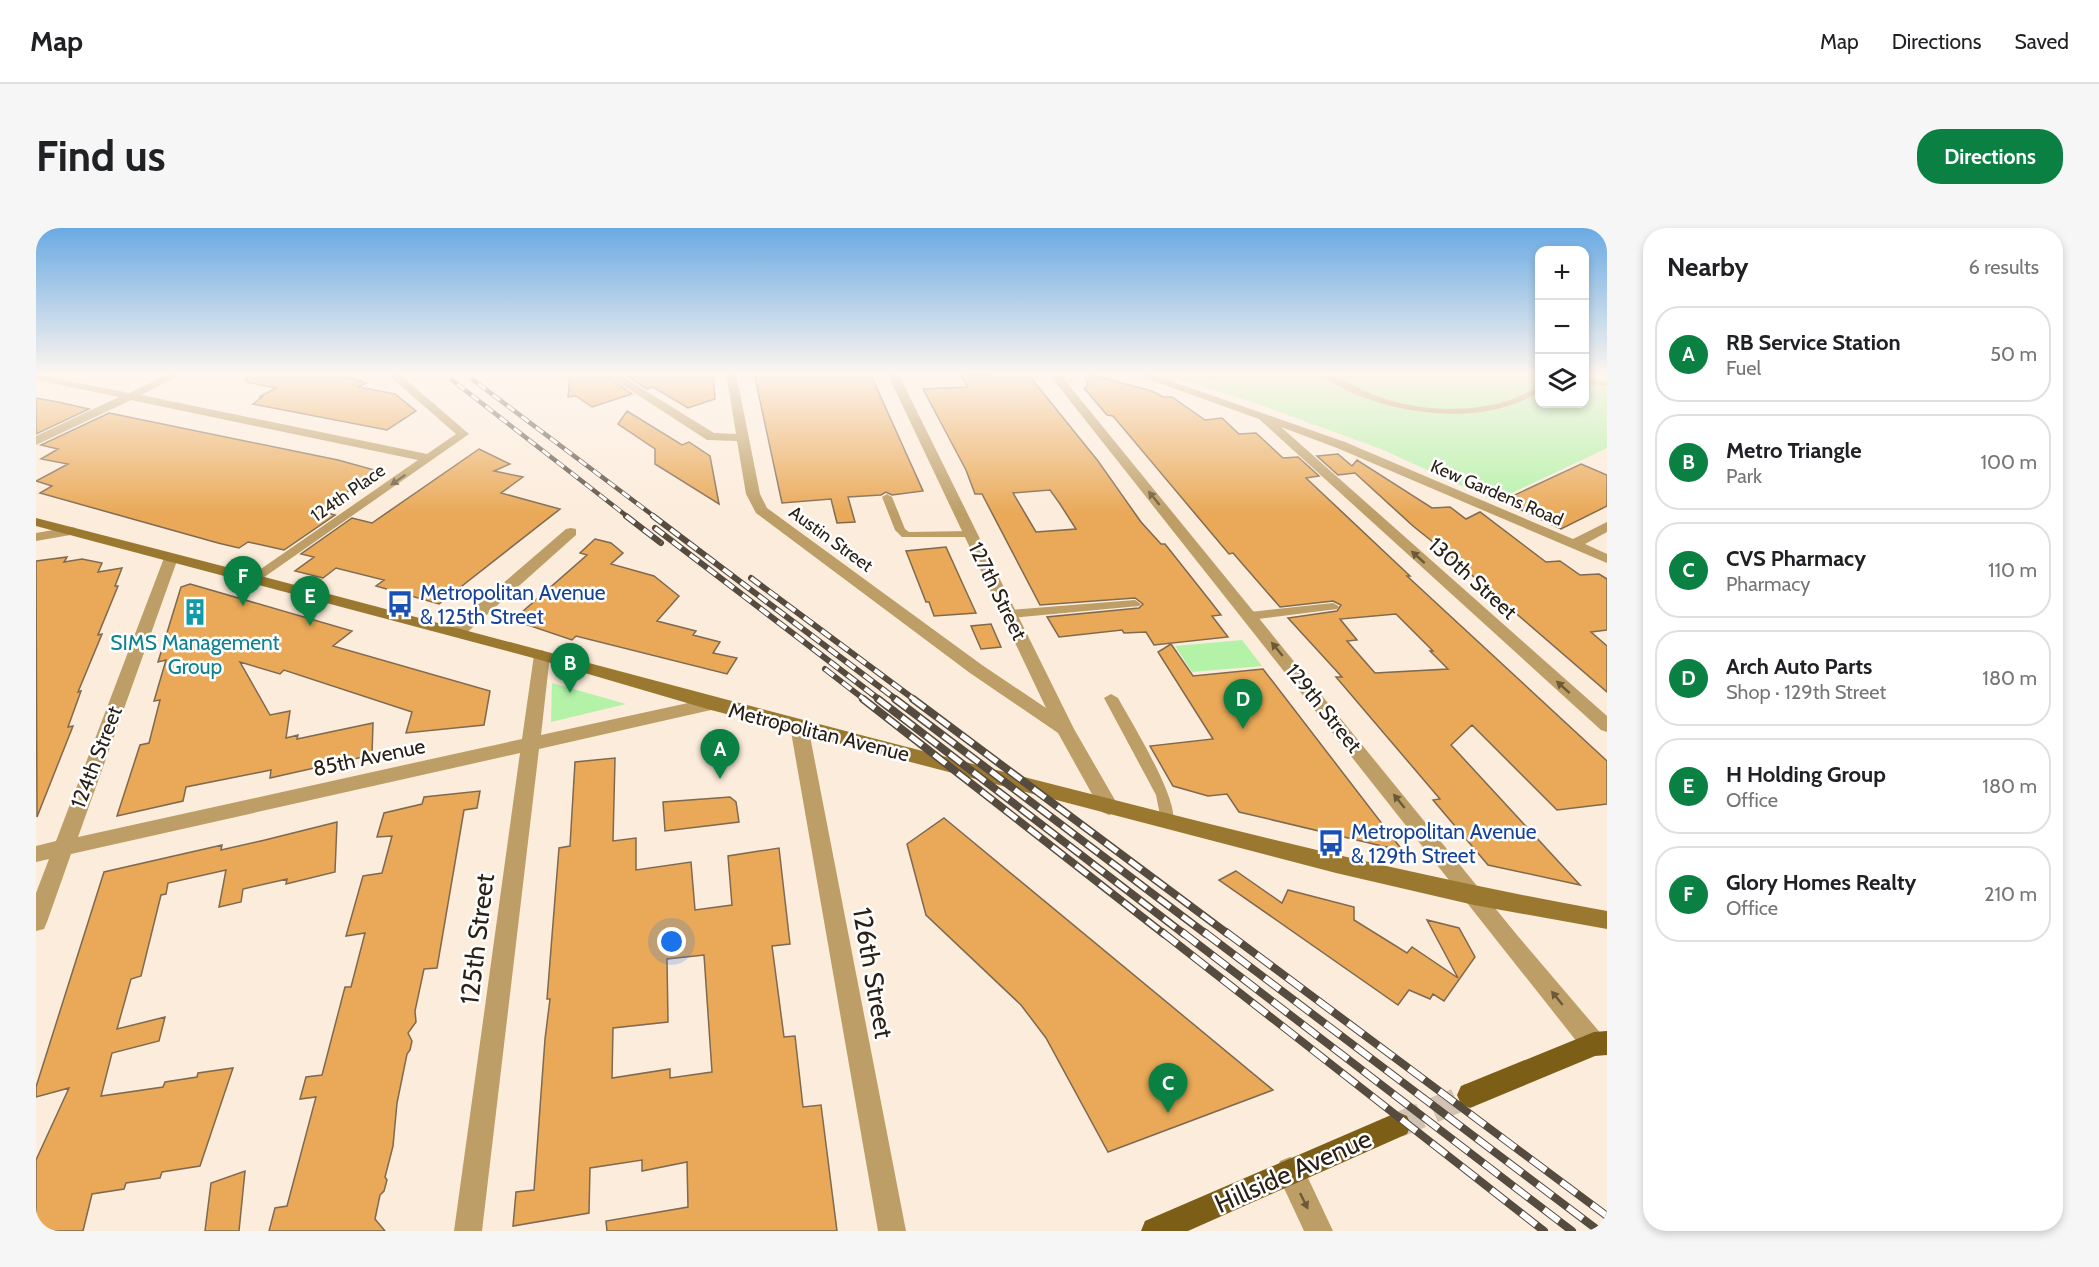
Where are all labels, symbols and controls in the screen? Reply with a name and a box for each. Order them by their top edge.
text: Map [30,24,83,58]
text: Map [1820,29,1859,54]
text: Directions [1892,29,1981,54]
text: Saved [2014,29,2069,54]
button: Directions [1917,129,2063,184]
text: Find us [36,130,165,182]
map controls [1535,246,1589,408]
button: + [1535,246,1589,300]
text: Nearby [1667,251,1748,283]
text: 6 results [1968,255,2039,279]
button: − [1535,300,1589,354]
text: RB Service Station [1726,329,1901,356]
text: A [1682,342,1695,366]
text: 50 m [1990,342,2037,366]
button: layers [1535,354,1589,408]
text: Fuel [1726,356,1761,380]
text: Metro Triangle [1726,437,1862,464]
text: B [1682,450,1695,474]
text: 100 m [1981,450,2037,474]
street label: Kew Gardens Road [1427,455,1567,531]
street label: 124th Place [306,459,390,527]
text: Park [1726,464,1762,488]
one-way arrow [390,474,406,486]
one-way arrow [1148,491,1161,506]
street label: Austin Street [785,501,877,577]
street label: 130th Street [1424,532,1522,624]
street label: 127th Street [964,538,1032,644]
text: CVS Pharmacy [1726,545,1866,572]
one-way arrow [1411,550,1426,564]
pin: F [224,556,262,606]
text: C [1682,558,1695,582]
text: 110 m [1988,558,2037,582]
text: Pharmacy [1726,572,1810,596]
pin: E [290,576,330,626]
place label: Metropolitan Avenue & 125th Street [420,580,606,629]
bus stop icon: Metropolitan Avenue & 125th Street [385,589,415,619]
building icon: SIMS Management Group [180,597,210,627]
place label: SIMS Management Group [110,630,280,679]
one-way arrow [1270,641,1283,657]
pin: B [550,644,590,693]
text: Arch Auto Parts [1726,653,1872,680]
street label: 129th Street [1281,659,1367,757]
text: D [1681,666,1696,690]
text: 180 m [1982,666,2037,690]
pin: D [1224,680,1262,729]
one-way arrow [1556,680,1571,694]
text: Shop · 129th Street [1726,680,1886,704]
street label: Metropolitan Avenue [726,697,912,767]
street label: 124th Street [65,703,127,811]
pin: A [700,730,740,779]
street label: 85th Avenue [311,733,428,781]
text: H Holding Group [1726,761,1886,788]
text: E [1683,774,1694,798]
text: 180 m [1982,774,2037,798]
text: Office [1726,788,1778,812]
one-way arrow [1393,794,1405,809]
place label: Metropolitan Avenue & 129th Street [1351,819,1537,868]
bus stop icon: Metropolitan Avenue & 129th Street [1316,828,1346,858]
text: Glory Homes Realty [1726,869,1916,896]
street label: 125th Street [453,871,501,1006]
text: F [1683,882,1694,906]
text: 210 m [1984,882,2037,906]
text: Office [1726,896,1778,920]
street label: 126th Street [846,905,900,1041]
your location [657,927,686,956]
one-way arrow [1551,990,1564,1006]
pin: C [1148,1064,1188,1113]
street label: Hillside Avenue [1210,1122,1376,1220]
one-way arrow [1299,1192,1309,1210]

